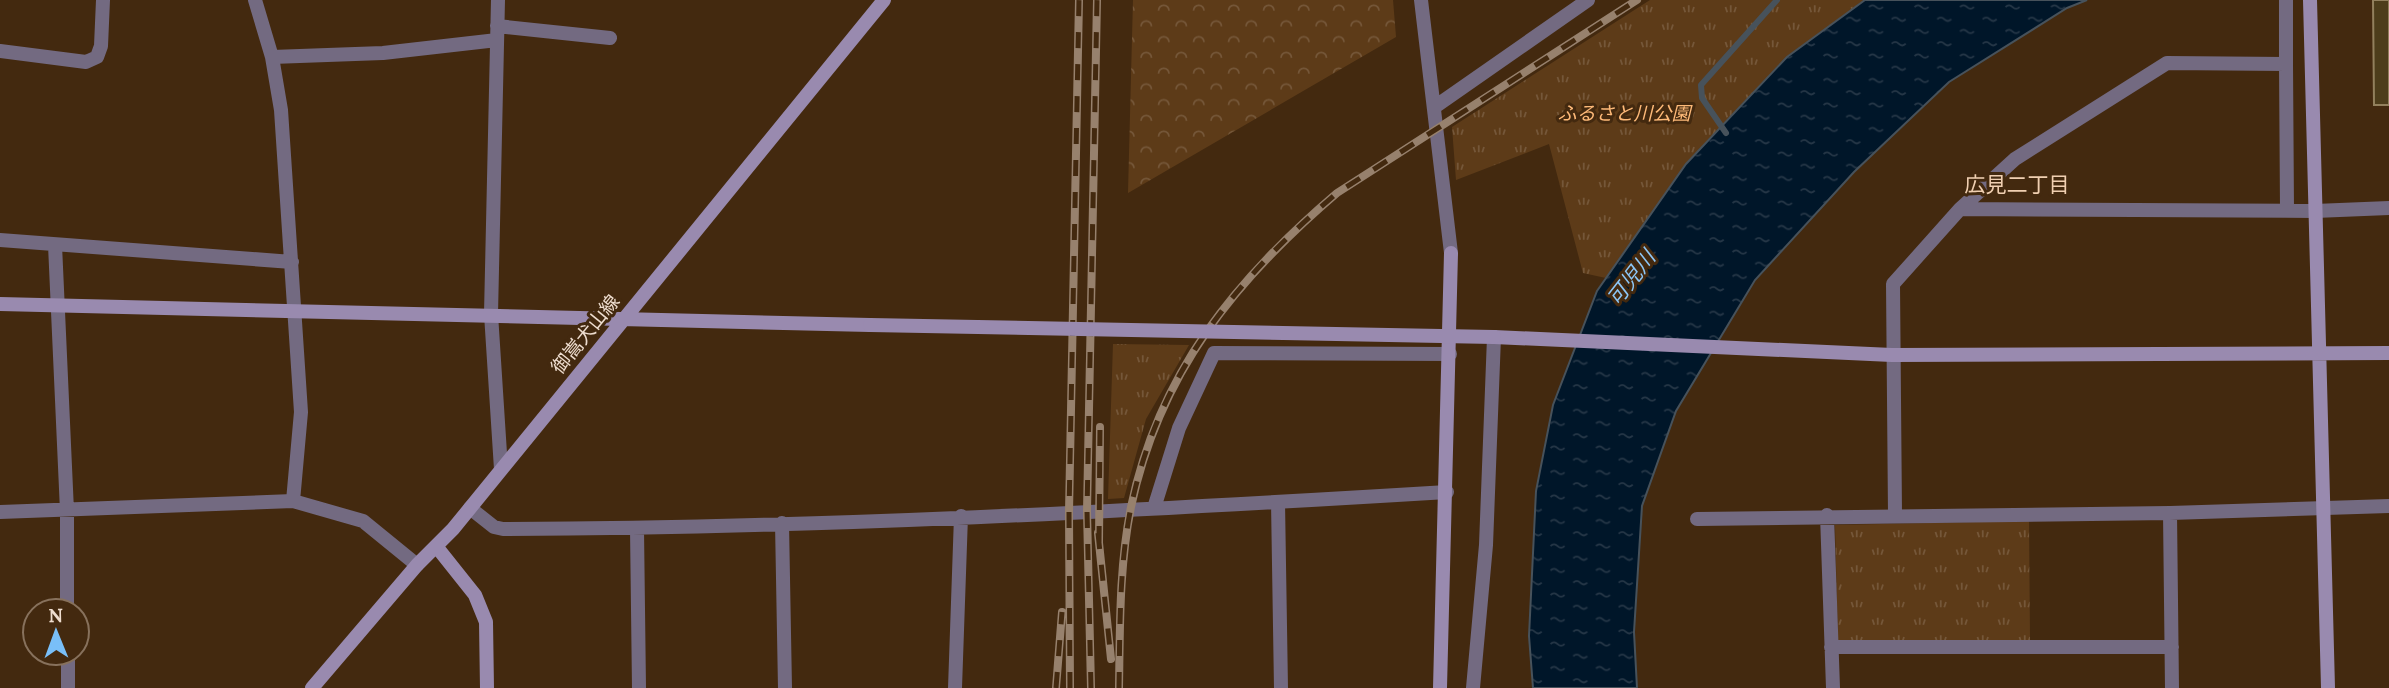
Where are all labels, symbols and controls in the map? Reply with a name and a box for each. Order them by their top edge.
park label: ふるさと川公園 [1557,101,1693,125]
district label: 広見二丁目 [1965,171,2070,198]
water label: 可児川 [1601,243,1662,311]
street label: 御嵩犬山線 [546,290,624,378]
north arrow [21,597,91,667]
text: N [48,603,64,627]

